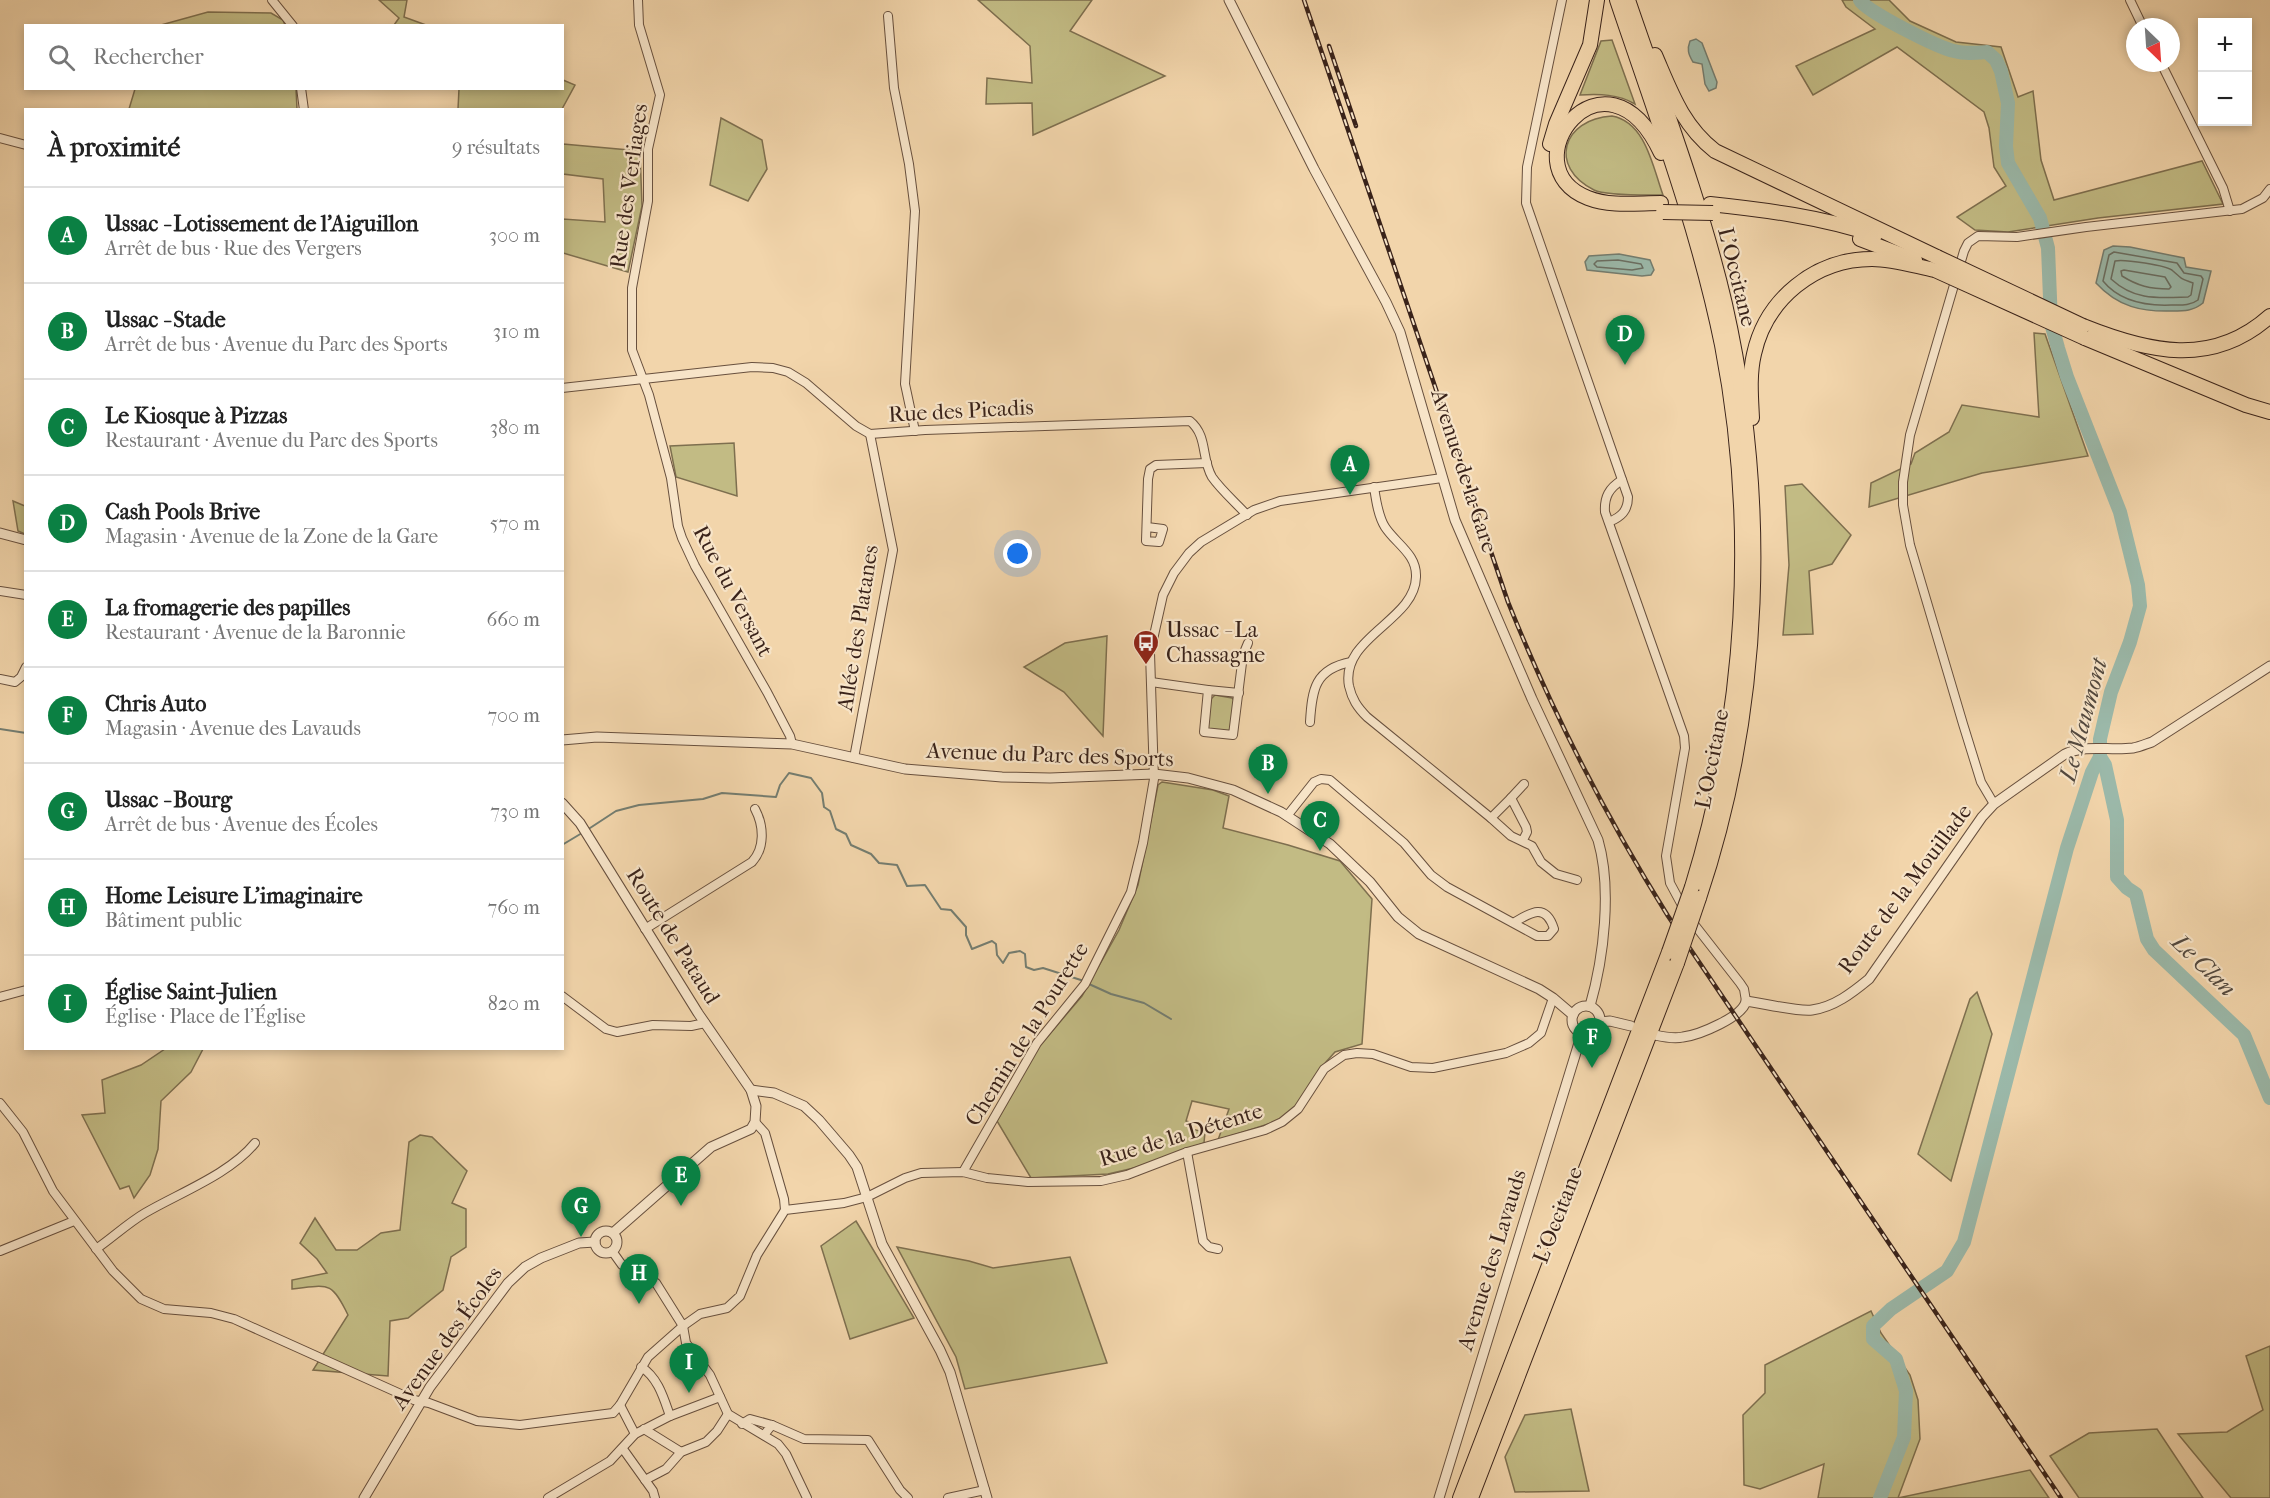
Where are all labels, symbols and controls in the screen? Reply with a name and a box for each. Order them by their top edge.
north arrow [2126,18,2180,72]
map controls [2198,18,2252,126]
button: + [2198,18,2252,72]
search box [24,24,564,90]
icon: search [45,41,78,74]
text: Rechercher [93,44,204,70]
button: − [2198,72,2252,126]
street label: Rue des Verliages [605,102,653,270]
text: À proximité [48,132,180,163]
text: 9 résultats [452,136,540,159]
text: Ussac - Lotissement de l'Aiguillon [105,211,418,237]
text: A [61,224,74,247]
text: 300 m [489,224,540,247]
street label: L'Occitane [1712,225,1762,329]
text: Arrêt de bus · Rue des Vergers [105,237,362,260]
text: Ussac - Stade [105,307,226,333]
pin: D [1606,316,1644,365]
text: B [61,320,74,343]
text: 310 m [493,320,540,343]
text: Arrêt de bus · Avenue du Parc des Sports [105,333,448,356]
street label: Avenue de la Gare [1425,385,1503,556]
street label: Rue des Picadis [888,394,1034,428]
text: Le Kiosque à Pizzas [105,403,287,429]
text: C [61,416,74,439]
text: 380 m [490,416,540,439]
text: Restaurant · Avenue du Parc des Sports [105,429,438,452]
pin: A [1330,446,1370,495]
text: Cash Pools Brive [105,499,260,525]
text: D [60,512,75,535]
text: 570 m [490,512,540,535]
street label: Rue du Versant [688,521,779,661]
text: Magasin · Avenue de la Zone de la Gare [105,525,438,548]
your location [1003,539,1032,568]
street label: Allée des Platanes [832,543,884,714]
text: La fromagerie des papilles [105,595,350,621]
text: E [61,608,74,631]
text: 660 m [486,608,540,631]
place label: Ussac - La Chassagne [1166,617,1265,668]
text: Restaurant · Avenue de la Baronnie [105,621,406,644]
bus stop icon: Ussac - La Chassagne [1131,628,1161,666]
water label: Le Maumont [2053,654,2113,787]
text: Chris Auto [105,691,206,717]
text: F [62,704,73,727]
text: 700 m [487,704,540,727]
street label: L'Occitane [1690,707,1734,811]
text: Magasin · Avenue des Lavauds [105,717,361,740]
street label: Avenue du Parc des Sports [925,738,1174,772]
pin: B [1248,744,1288,794]
text: Ussac - Bourg [105,787,232,813]
street label: Route de la Mouillade [1833,799,1977,979]
text: G [60,800,75,823]
text: 730 m [490,800,540,823]
pin: C [1300,802,1340,851]
text: Arrêt de bus · Avenue des Écoles [105,813,378,836]
street label: Route de Pataud [621,863,726,1010]
text: Home Leisure L'imaginaire [105,883,363,909]
text: H [60,896,75,919]
text: 760 m [488,896,540,919]
text: Bâtiment public [105,909,242,932]
water label: Le Clan [2165,926,2242,1002]
street label: Chemin de la Pourette [960,937,1094,1131]
text: Église Saint-Julien [105,979,277,1005]
text: I [64,992,71,1015]
text: 820 m [488,992,540,1015]
text: Église · Place de l'Église [105,1005,306,1028]
pin: F [1572,1018,1612,1068]
street label: Rue de la Détente [1096,1098,1266,1172]
pin: E [662,1156,700,1206]
street label: L'Occitane [1528,1163,1588,1267]
street label: Avenue des Lavauds [1452,1166,1532,1355]
pin: G [562,1188,600,1237]
pin: H [620,1254,658,1304]
street label: Avenue des Écoles [385,1261,508,1415]
pin: I [670,1344,708,1393]

